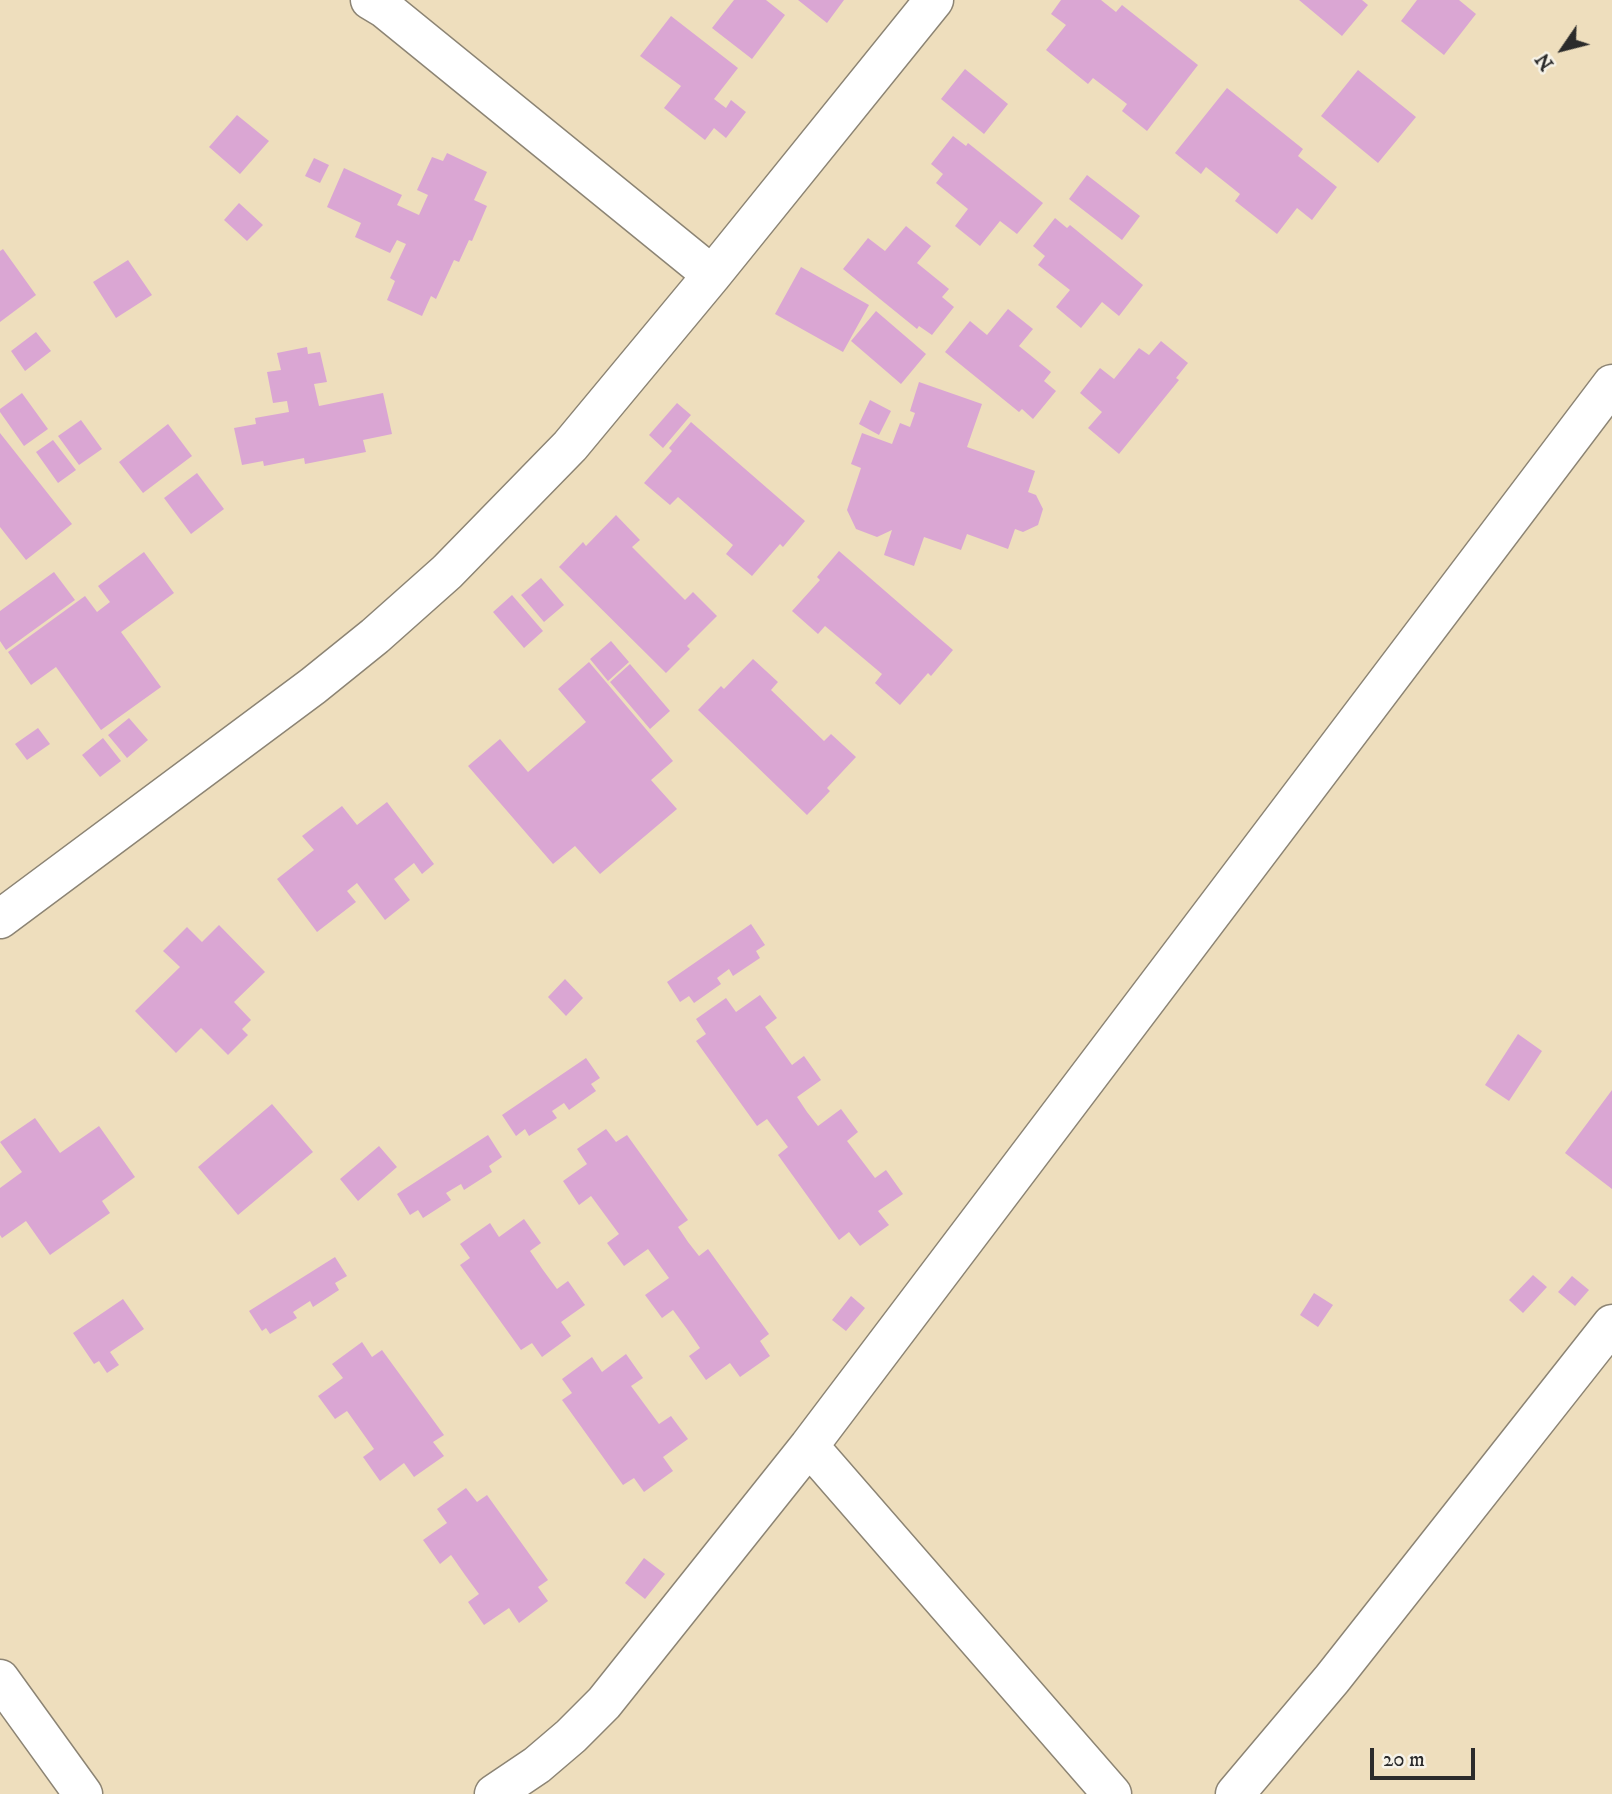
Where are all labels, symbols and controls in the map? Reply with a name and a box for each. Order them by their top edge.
north arrow [1528,14,1598,84]
text: N [1531,48,1559,74]
scale bar [1374,1734,1479,1778]
text: 20 m [1383,1747,1425,1773]

